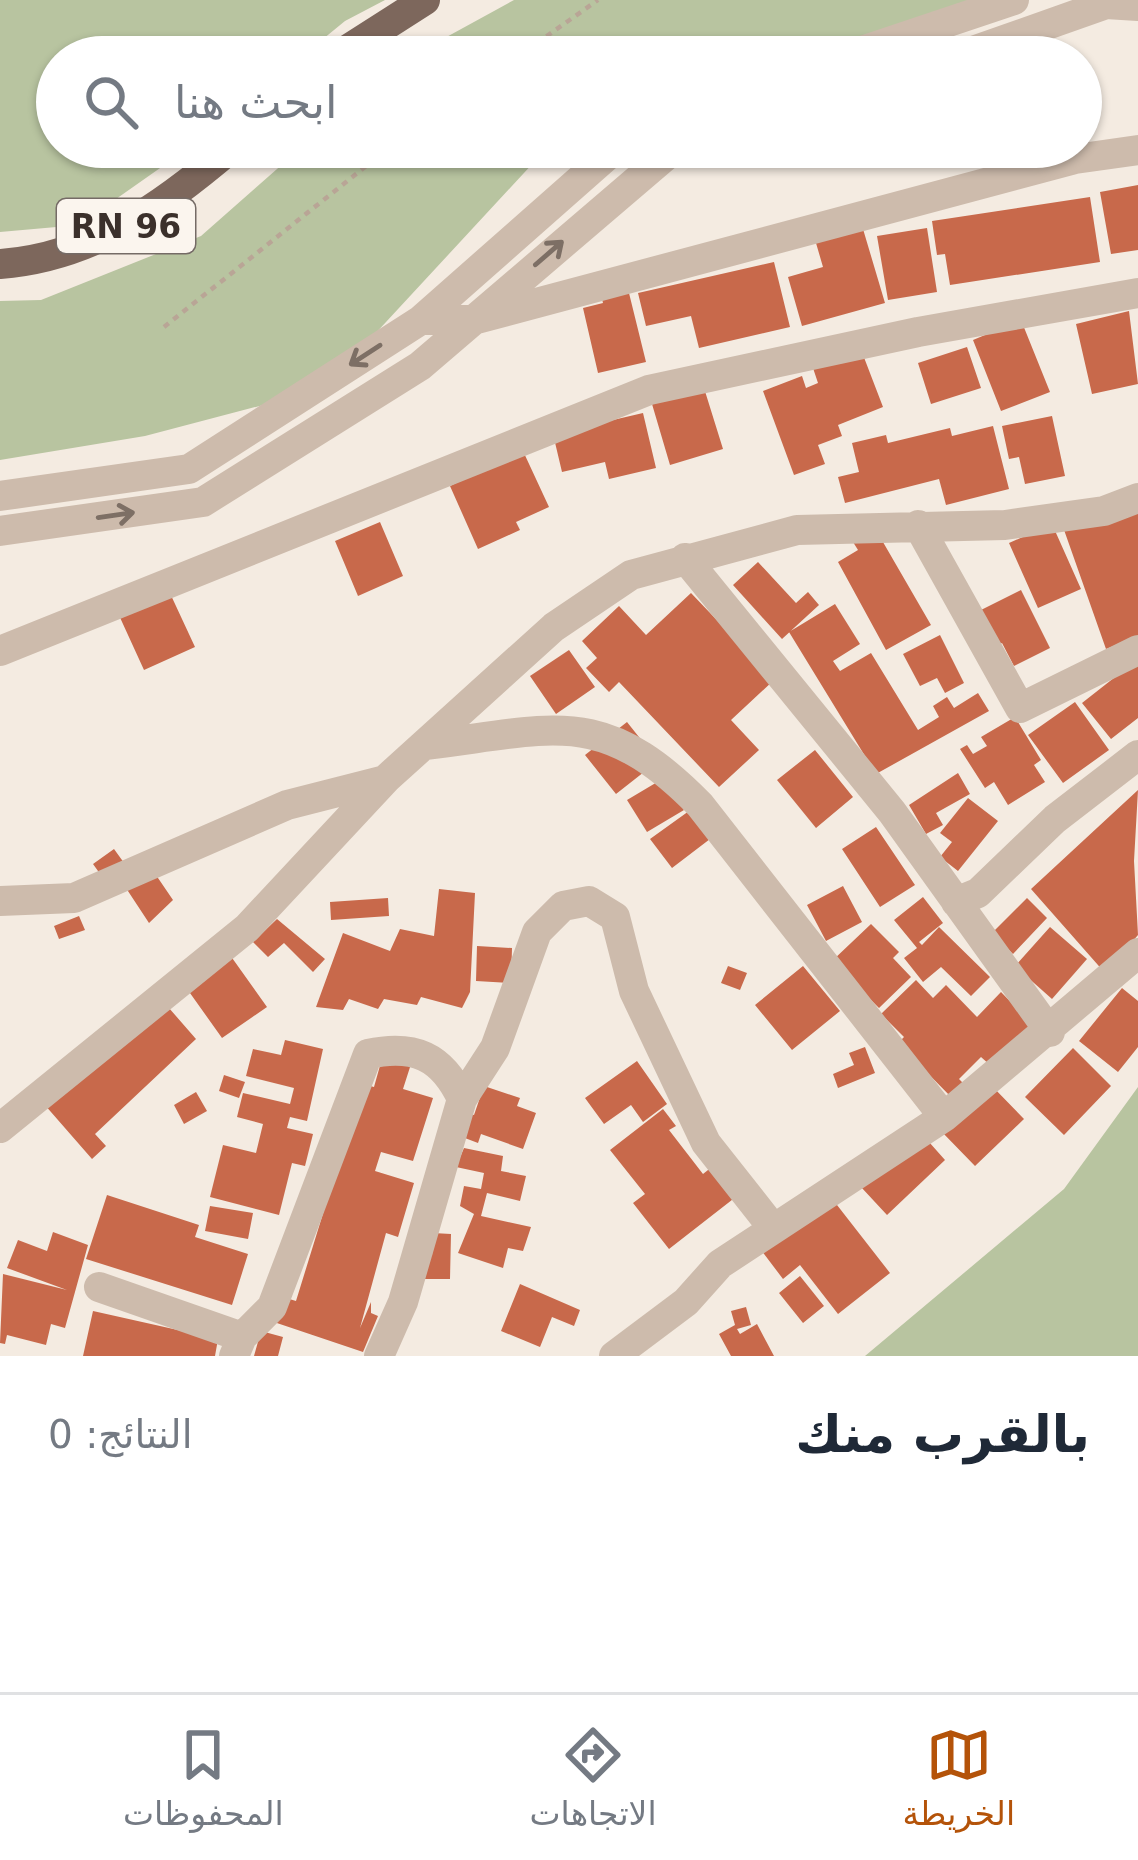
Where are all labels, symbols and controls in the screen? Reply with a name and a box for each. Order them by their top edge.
search box [36,36,1102,168]
icon: search [78,69,144,135]
text: ابحث هنا [174,76,338,129]
road number: RN 96 [57,199,195,253]
one-way arrow [534,240,564,267]
one-way arrow [349,343,383,368]
one-way arrow [96,503,135,526]
text: بالقرب منك [795,1405,1090,1464]
text: النتائج: 0 [48,1412,193,1457]
tab: المحفوظات [123,1722,284,1833]
tab: الاتجاهات [530,1722,657,1833]
tab: الخريطة [902,1722,1015,1833]

